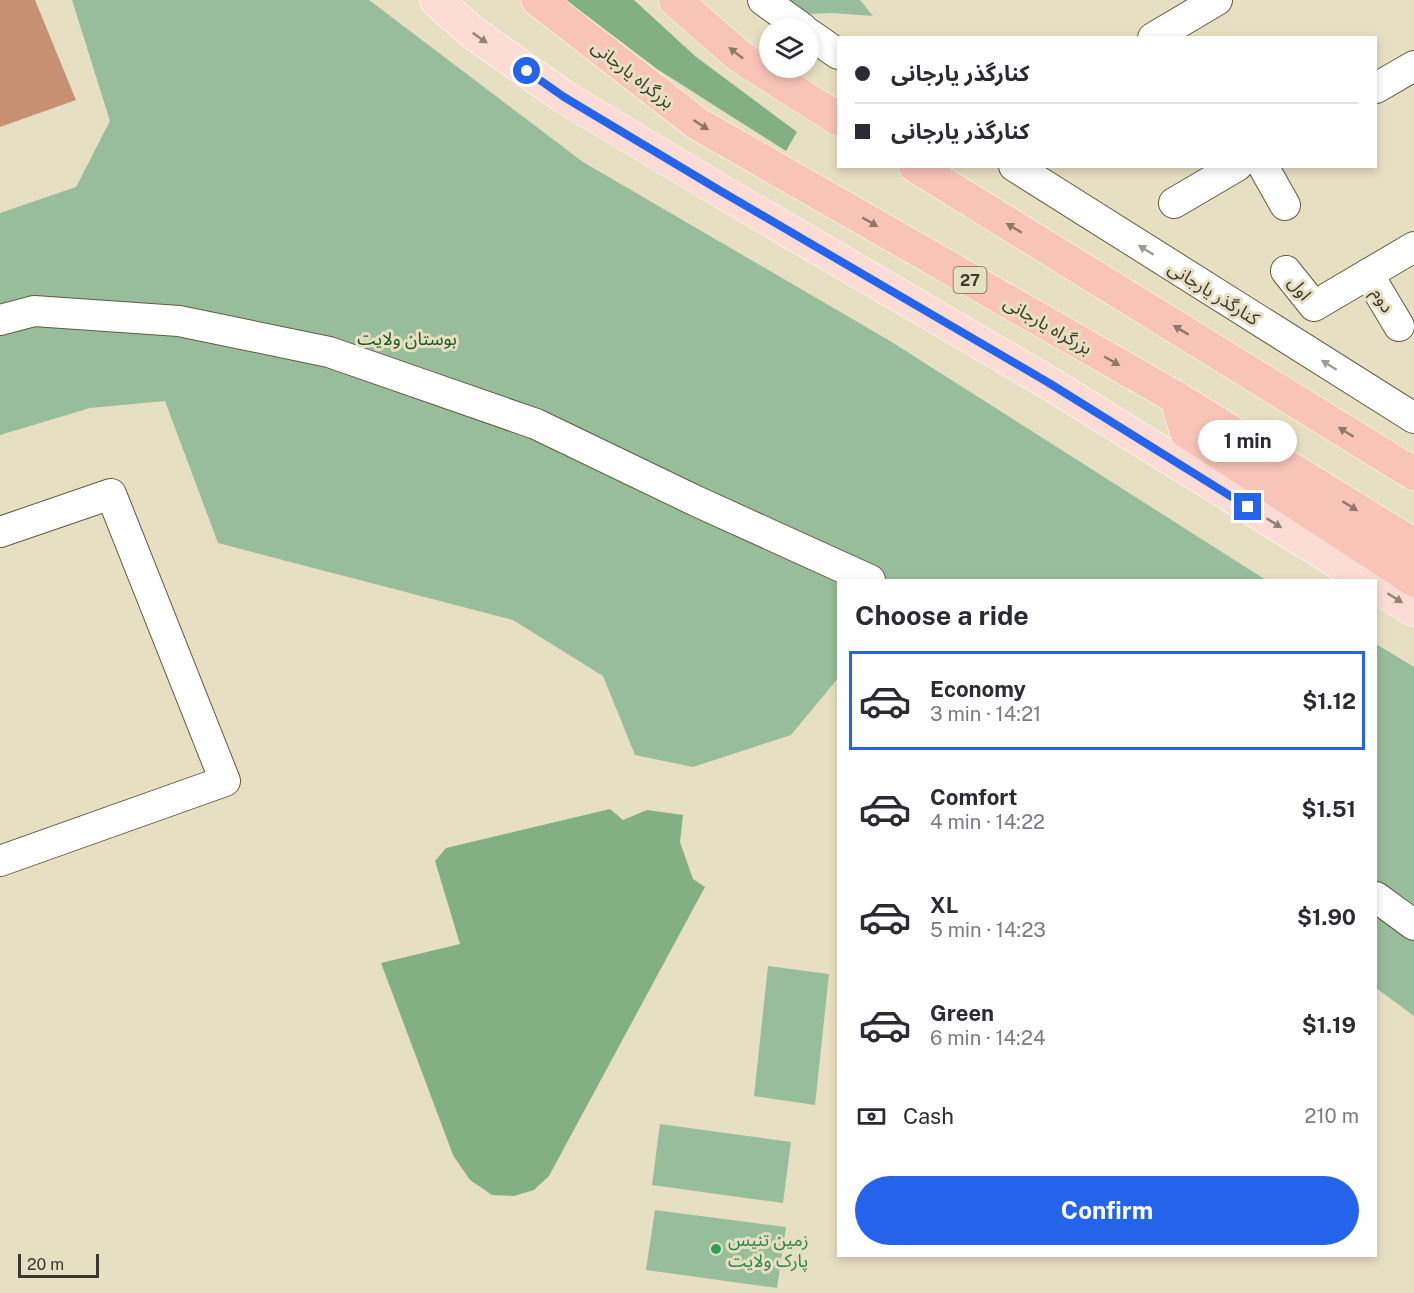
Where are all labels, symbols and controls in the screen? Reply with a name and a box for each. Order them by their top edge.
map controls [759,18,819,78]
button: layers [759,18,819,78]
one-way arrow [472,32,488,44]
street label: بزرگراه یارجانی [587,35,678,113]
one-way arrow [729,47,744,59]
route start [513,57,540,84]
text: کنارگذر یارجانی [891,60,1029,86]
text: کنارگذر یارجانی [891,118,1029,144]
one-way arrow [693,119,709,130]
one-way arrow [862,217,878,228]
one-way arrow [1006,222,1022,233]
one-way arrow [1138,245,1154,256]
street label: کنارگذر یارجانی [1164,257,1264,330]
road number: 27 [954,267,986,293]
street label: اول [1283,272,1316,305]
street label: دوم [1364,284,1399,318]
street label: بزرگراه یارجانی [1000,291,1096,360]
one-way arrow [1173,324,1189,335]
park label: بوستان ولایت [357,328,457,350]
one-way arrow [1104,356,1121,366]
one-way arrow [1321,360,1337,371]
callout: 1 min [1198,420,1298,462]
one-way arrow [1338,427,1355,438]
text: 1 min [1223,429,1272,453]
route end [1234,493,1261,520]
one-way arrow [1342,500,1359,511]
one-way arrow [1266,517,1282,528]
one-way arrow [1387,592,1403,603]
text: Choose a ride [855,599,1029,631]
icon: car [858,674,912,728]
text: Economy [930,676,1026,702]
text: $1.12 [1302,688,1356,714]
text: 3 min · 14:21 [930,702,1041,726]
icon: car [858,782,912,836]
text: Comfort [930,784,1017,810]
text: $1.51 [1301,796,1356,822]
text: 4 min · 14:22 [930,810,1045,834]
icon: car [858,890,912,944]
text: XL [930,892,958,918]
text: $1.90 [1297,904,1356,930]
text: 5 min · 14:23 [930,918,1046,942]
icon: car [858,998,912,1052]
text: Green [930,1000,994,1026]
text: $1.19 [1302,1012,1356,1038]
text: 6 min · 14:24 [930,1026,1046,1050]
icon: cash [855,1100,888,1133]
text: Cash [903,1103,954,1129]
text: 210 m [1305,1104,1359,1128]
button: Confirm [855,1176,1359,1245]
place label: زمین تنیس پارک ولایت [728,1229,809,1272]
marker: زمین تنیس پارک ولایت [709,1242,723,1256]
scale bar [18,1251,99,1278]
text: 20 m [27,1255,64,1274]

